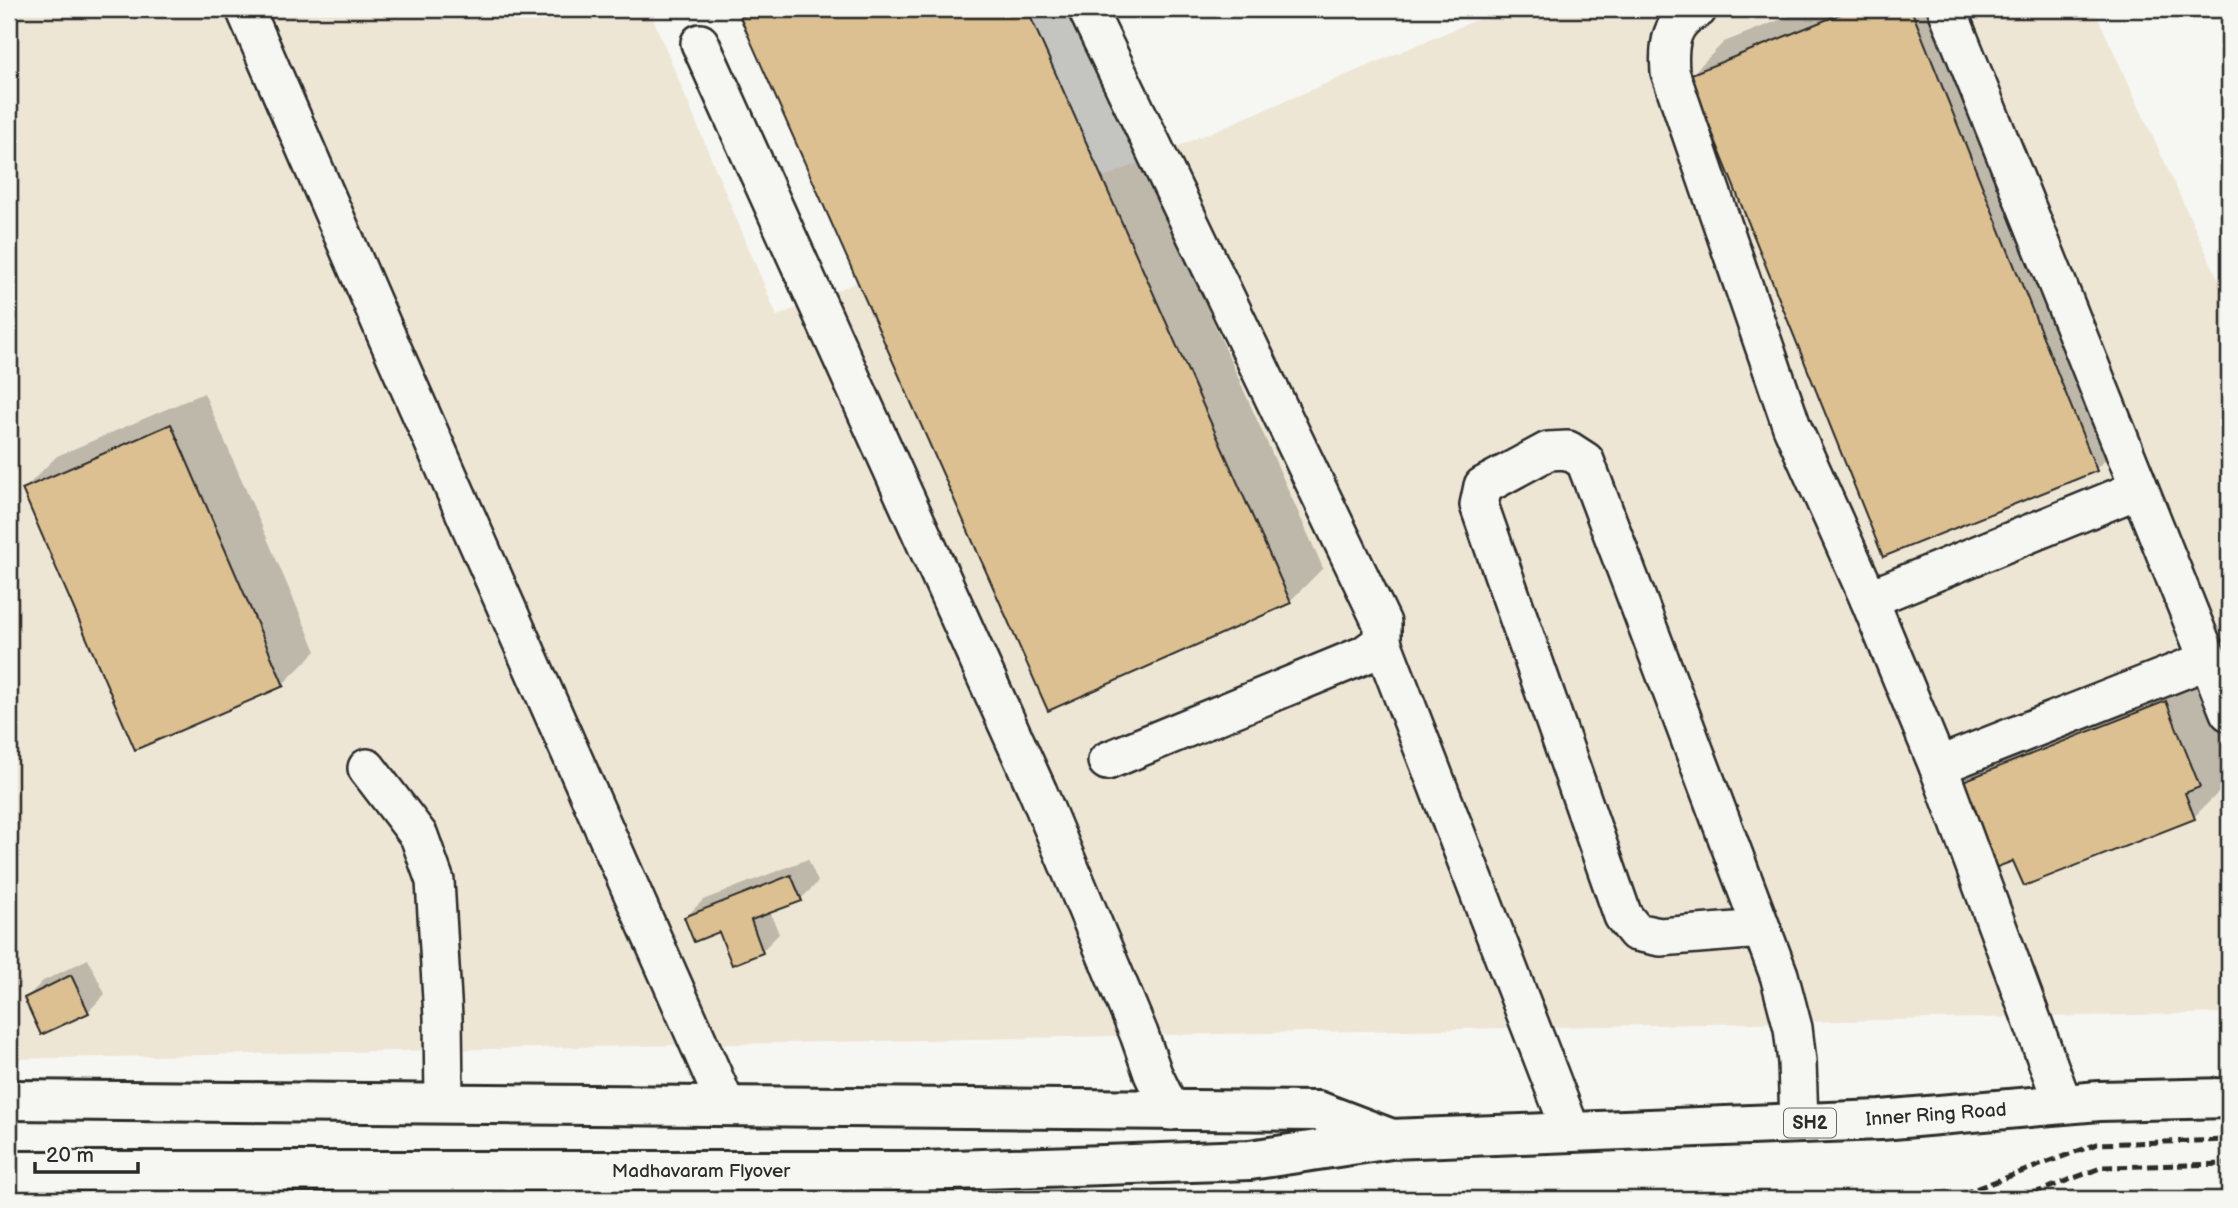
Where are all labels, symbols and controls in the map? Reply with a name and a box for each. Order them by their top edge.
street label: Inner Ring Road [1865,1099,2007,1131]
road number: SH2 [1784,1108,1836,1138]
scale bar [35,1131,138,1175]
text: 20 m [46,1143,94,1168]
street label: Madhavaram Flyover [612,1160,791,1183]

